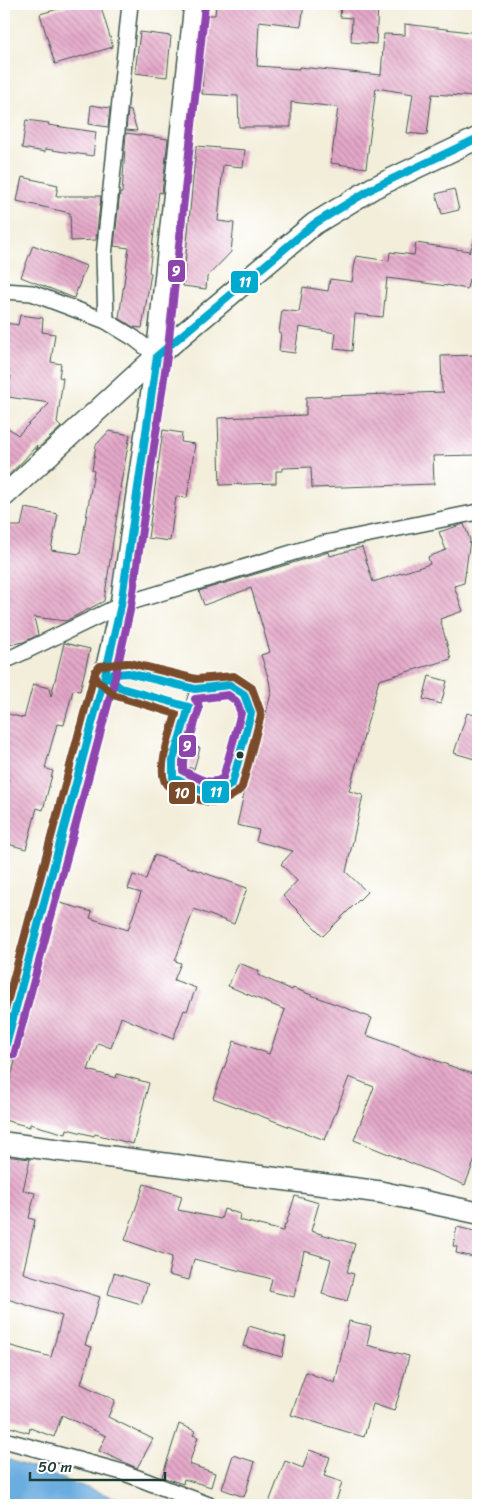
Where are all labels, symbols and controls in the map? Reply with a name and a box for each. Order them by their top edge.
line badge: 9 [167,259,186,283]
text: 9 [172,259,181,284]
line badge: 11 [230,270,259,294]
text: 11 [239,270,251,295]
line badge: 9 [178,734,197,758]
text: 9 [183,734,192,759]
unlabelled marker [235,750,245,760]
line badge: 11 [201,780,230,804]
text: 11 [210,780,222,805]
line badge: 10 [168,781,196,805]
text: 10 [175,781,190,806]
scale bar [30,1449,165,1481]
text: 50 m [38,1454,73,1480]

